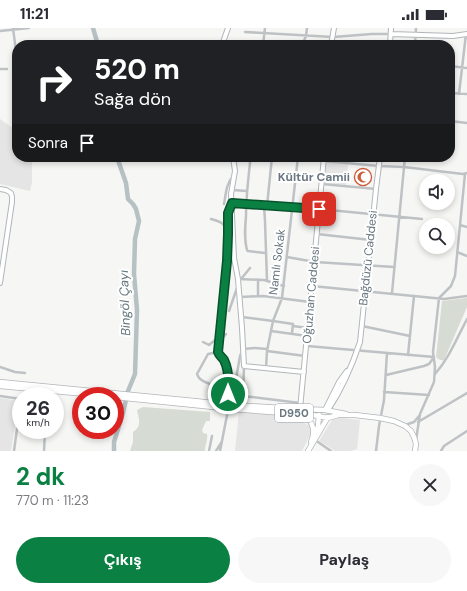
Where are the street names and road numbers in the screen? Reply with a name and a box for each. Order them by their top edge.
street label: Bağdüzü Caddesi [355,209,381,307]
street label: Namlı Sokak [265,228,289,296]
street label: Oğuzhan Caddesi [299,246,323,344]
road number: D950 [275,404,313,422]

